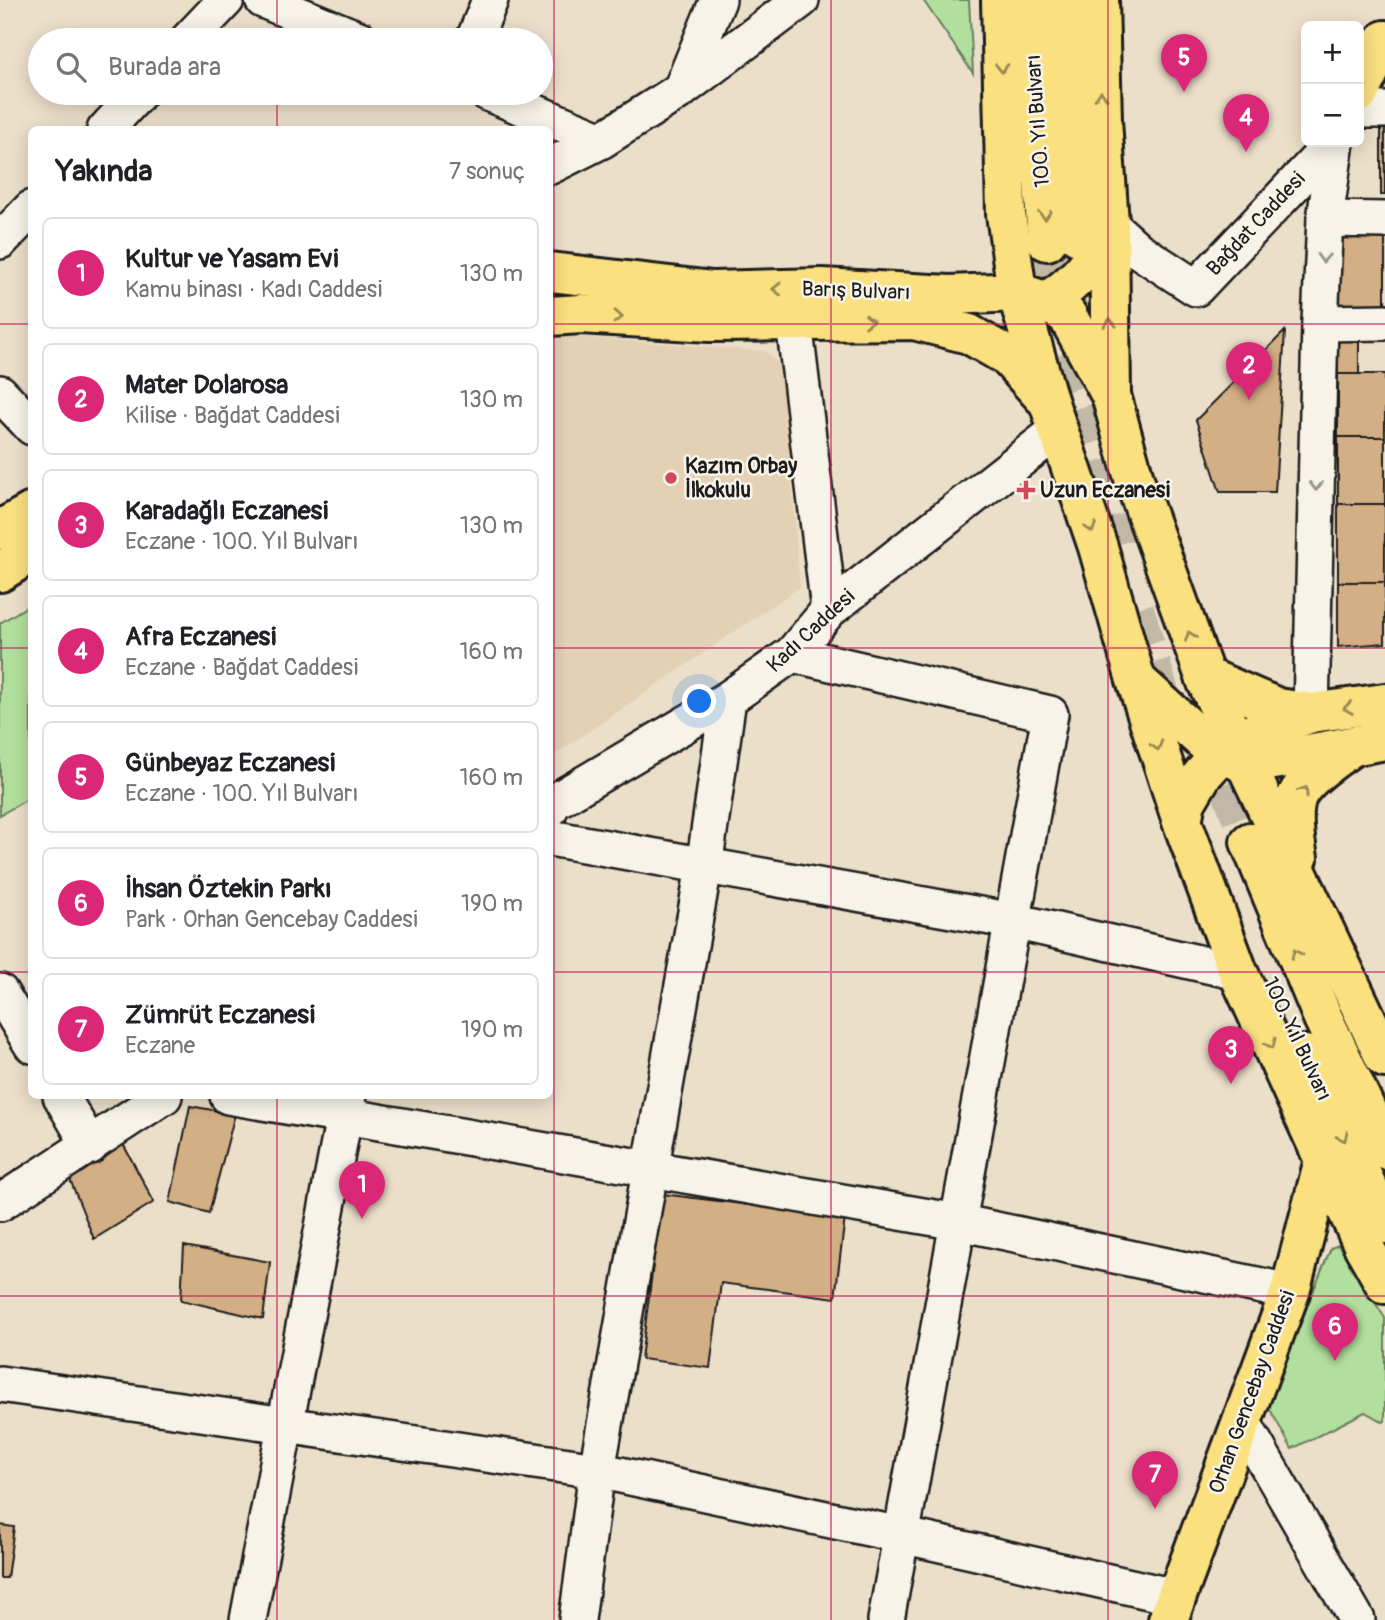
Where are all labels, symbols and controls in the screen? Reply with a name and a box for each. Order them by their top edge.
map controls [1301,21,1364,147]
button: + [1301,21,1364,84]
search box [28,28,553,105]
pin: 5 [1161,34,1207,92]
icon: search [52,48,90,86]
text: Burada ara [108,51,221,83]
street label: 100. Yıl Bulvarı [1020,54,1056,188]
one-way arrow [995,63,1010,74]
button: − [1301,84,1364,147]
one-way arrow [1094,90,1109,101]
pin: 4 [1223,94,1269,152]
text: Yakında [56,153,152,190]
text: 7 sonuç [449,157,525,186]
street label: Bağdat Caddesi [1201,166,1311,282]
one-way arrow [1037,209,1052,220]
text: Kultur ve Yasam Evi [125,243,338,275]
one-way arrow [1315,253,1330,264]
text: 1 [77,259,86,288]
text: 130 m [460,259,523,288]
text: Kamu binası · Kadı Caddesi [125,275,382,304]
street label: Barış Bulvarı [801,276,911,306]
one-way arrow [772,282,783,297]
one-way arrow [612,309,623,324]
one-way arrow [864,313,875,328]
one-way arrow [1102,317,1118,328]
pin: 2 [1226,342,1272,400]
text: Mater Dolarosa [125,369,288,401]
text: 2 [75,385,87,414]
text: 130 m [460,385,523,414]
text: Kilise · Bağdat Caddesi [125,401,340,430]
place label: Kazım Orbay İlkokulu [685,453,797,504]
marker: Kazım Orbay İlkokulu [663,470,679,486]
place label: Uzun Eczanesi [1040,477,1170,504]
one-way arrow [1308,481,1324,491]
marker: Uzun Eczanesi [1018,482,1034,498]
text: Karadağlı Eczanesi [125,495,328,527]
text: 3 [75,511,87,540]
text: 130 m [460,511,523,540]
one-way arrow [1083,522,1097,534]
text: Eczane · 100. Yıl Bulvarı [125,527,358,556]
street label: Kadı Caddesi [761,583,861,679]
text: Afra Eczanesi [125,621,276,653]
one-way arrow [1185,630,1199,642]
text: 4 [74,637,88,666]
text: 160 m [459,637,523,666]
text: Eczane · Bağdat Caddesi [125,653,358,682]
your location [682,684,716,718]
one-way arrow [1342,700,1354,715]
one-way arrow [1149,739,1163,752]
text: Günbeyaz Eczanesi [125,747,335,779]
text: 5 [75,763,87,792]
text: 160 m [459,763,523,792]
text: Eczane · 100. Yıl Bulvarı [125,779,358,808]
one-way arrow [1295,785,1308,798]
text: İhsan Öztekin Parkı [125,873,332,905]
text: 6 [74,889,88,918]
text: 190 m [461,889,523,918]
text: Park · Orhan Gencebay Caddesi [125,905,418,934]
one-way arrow [1290,949,1304,962]
street label: 100. Yıl Bulvarı [1257,973,1337,1105]
text: Zümrüt Eczanesi [125,999,315,1031]
text: 7 [75,1015,87,1044]
text: 190 m [461,1015,523,1044]
pin: 3 [1208,1026,1254,1084]
text: Eczane [125,1031,195,1060]
one-way arrow [1263,1036,1277,1049]
one-way arrow [1335,1130,1349,1142]
pin: 1 [339,1161,385,1219]
street label: Orhan Gencebay Caddesi [1203,1286,1301,1497]
pin: 6 [1312,1303,1358,1361]
pin: 7 [1132,1451,1178,1509]

